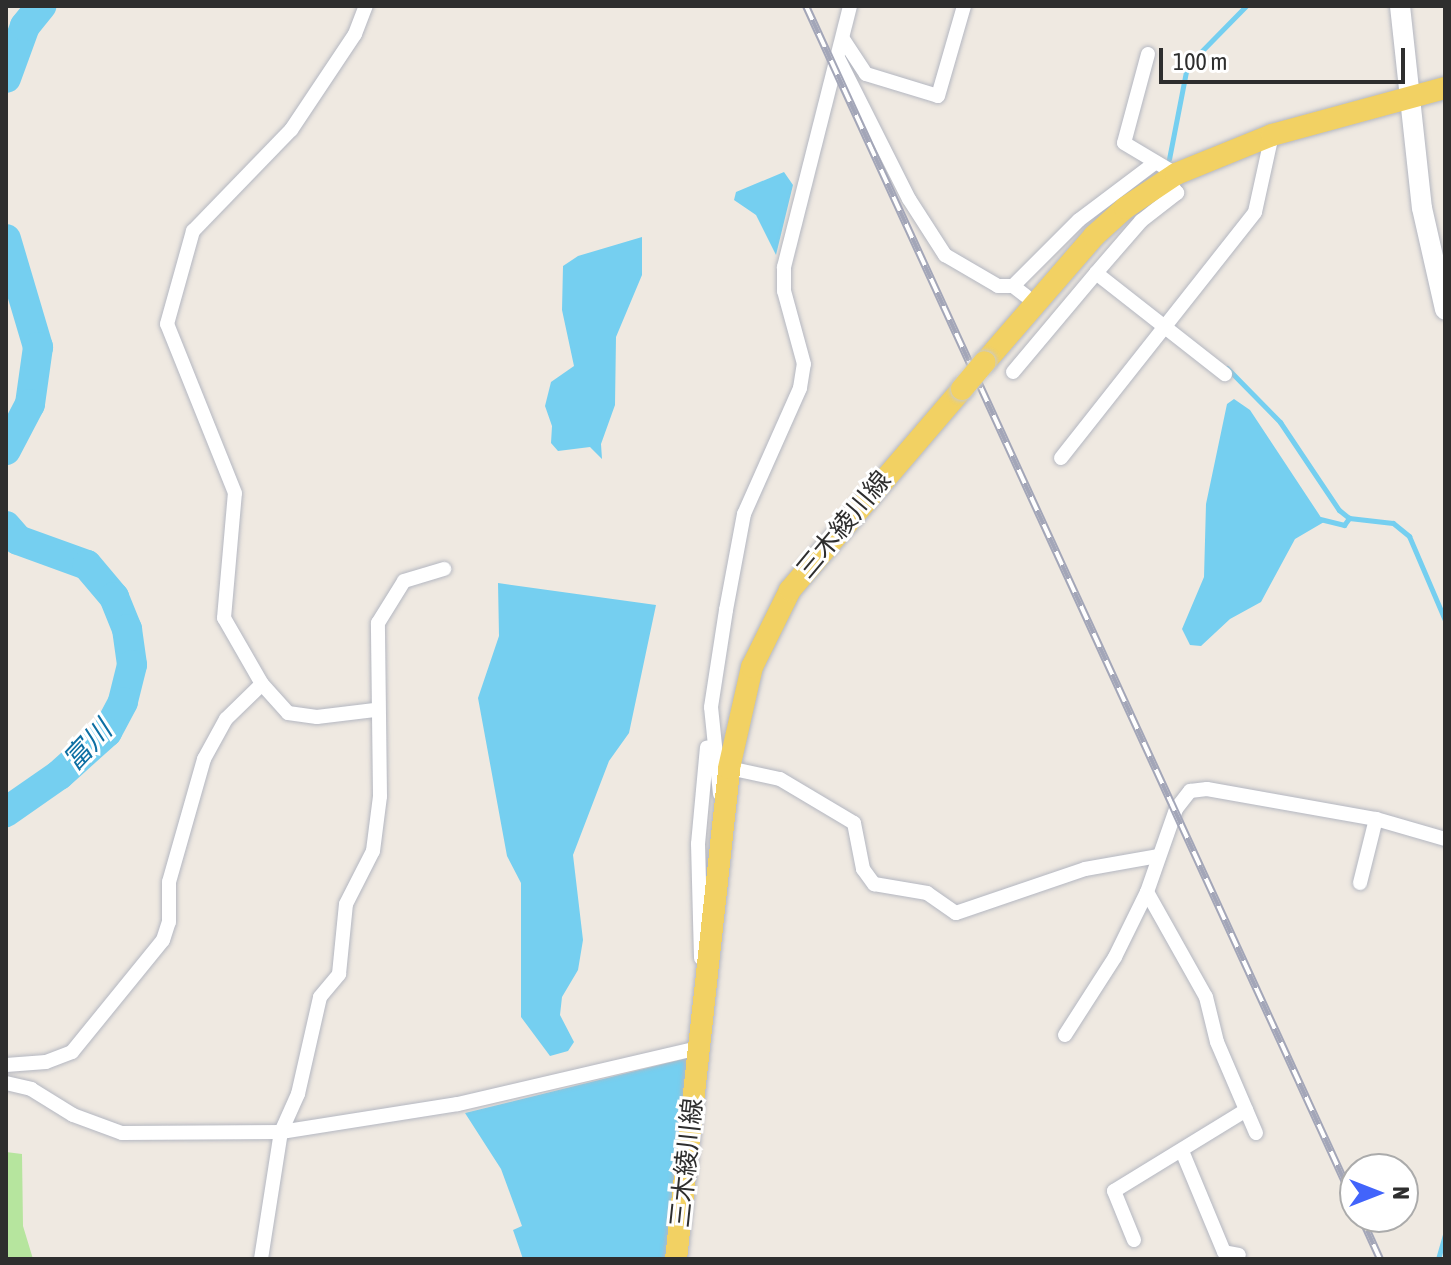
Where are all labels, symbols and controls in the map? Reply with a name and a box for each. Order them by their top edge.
scale bar [1163,32,1409,82]
text: 100 m [1173,48,1227,75]
street label: 三木綾川線 [790,465,898,585]
water label: 富川 [56,713,118,777]
street label: 三木綾川線 [665,1097,709,1229]
north arrow [1339,1153,1419,1233]
text: N [1388,1187,1414,1199]

